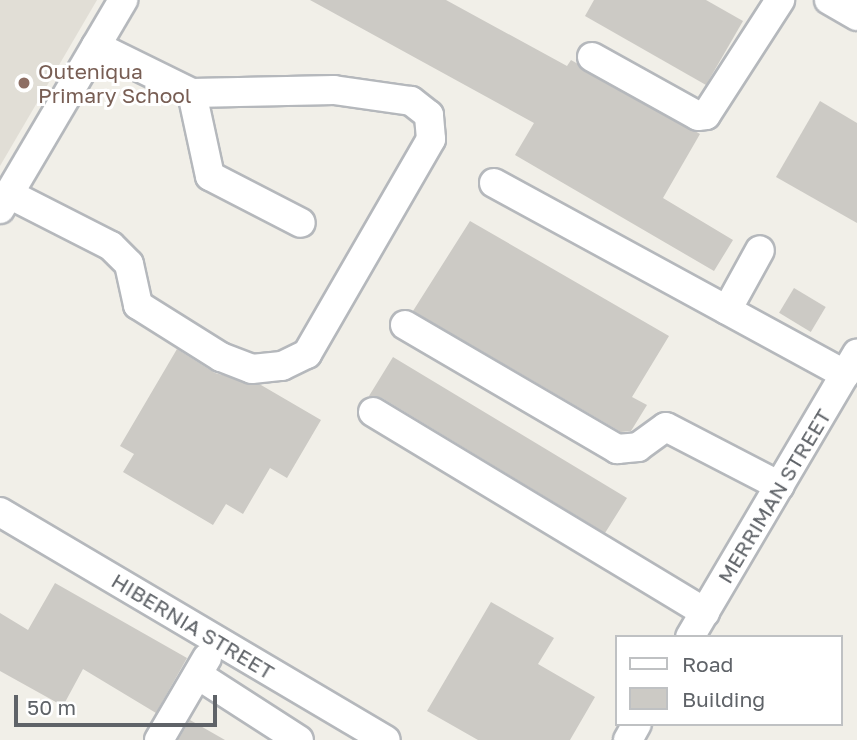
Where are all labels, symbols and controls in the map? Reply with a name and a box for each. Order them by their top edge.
place label: Outeniqua Primary School [38,58,192,108]
marker: Outeniqua Primary School [16,75,32,91]
street label: MERRIMAN STREET [712,404,836,588]
street label: HIBERNIA STREET [107,568,279,684]
legend [616,635,843,726]
text: Road [682,651,733,677]
scale bar [18,680,220,724]
text: Building [682,686,765,712]
text: 50 m [27,694,76,720]

